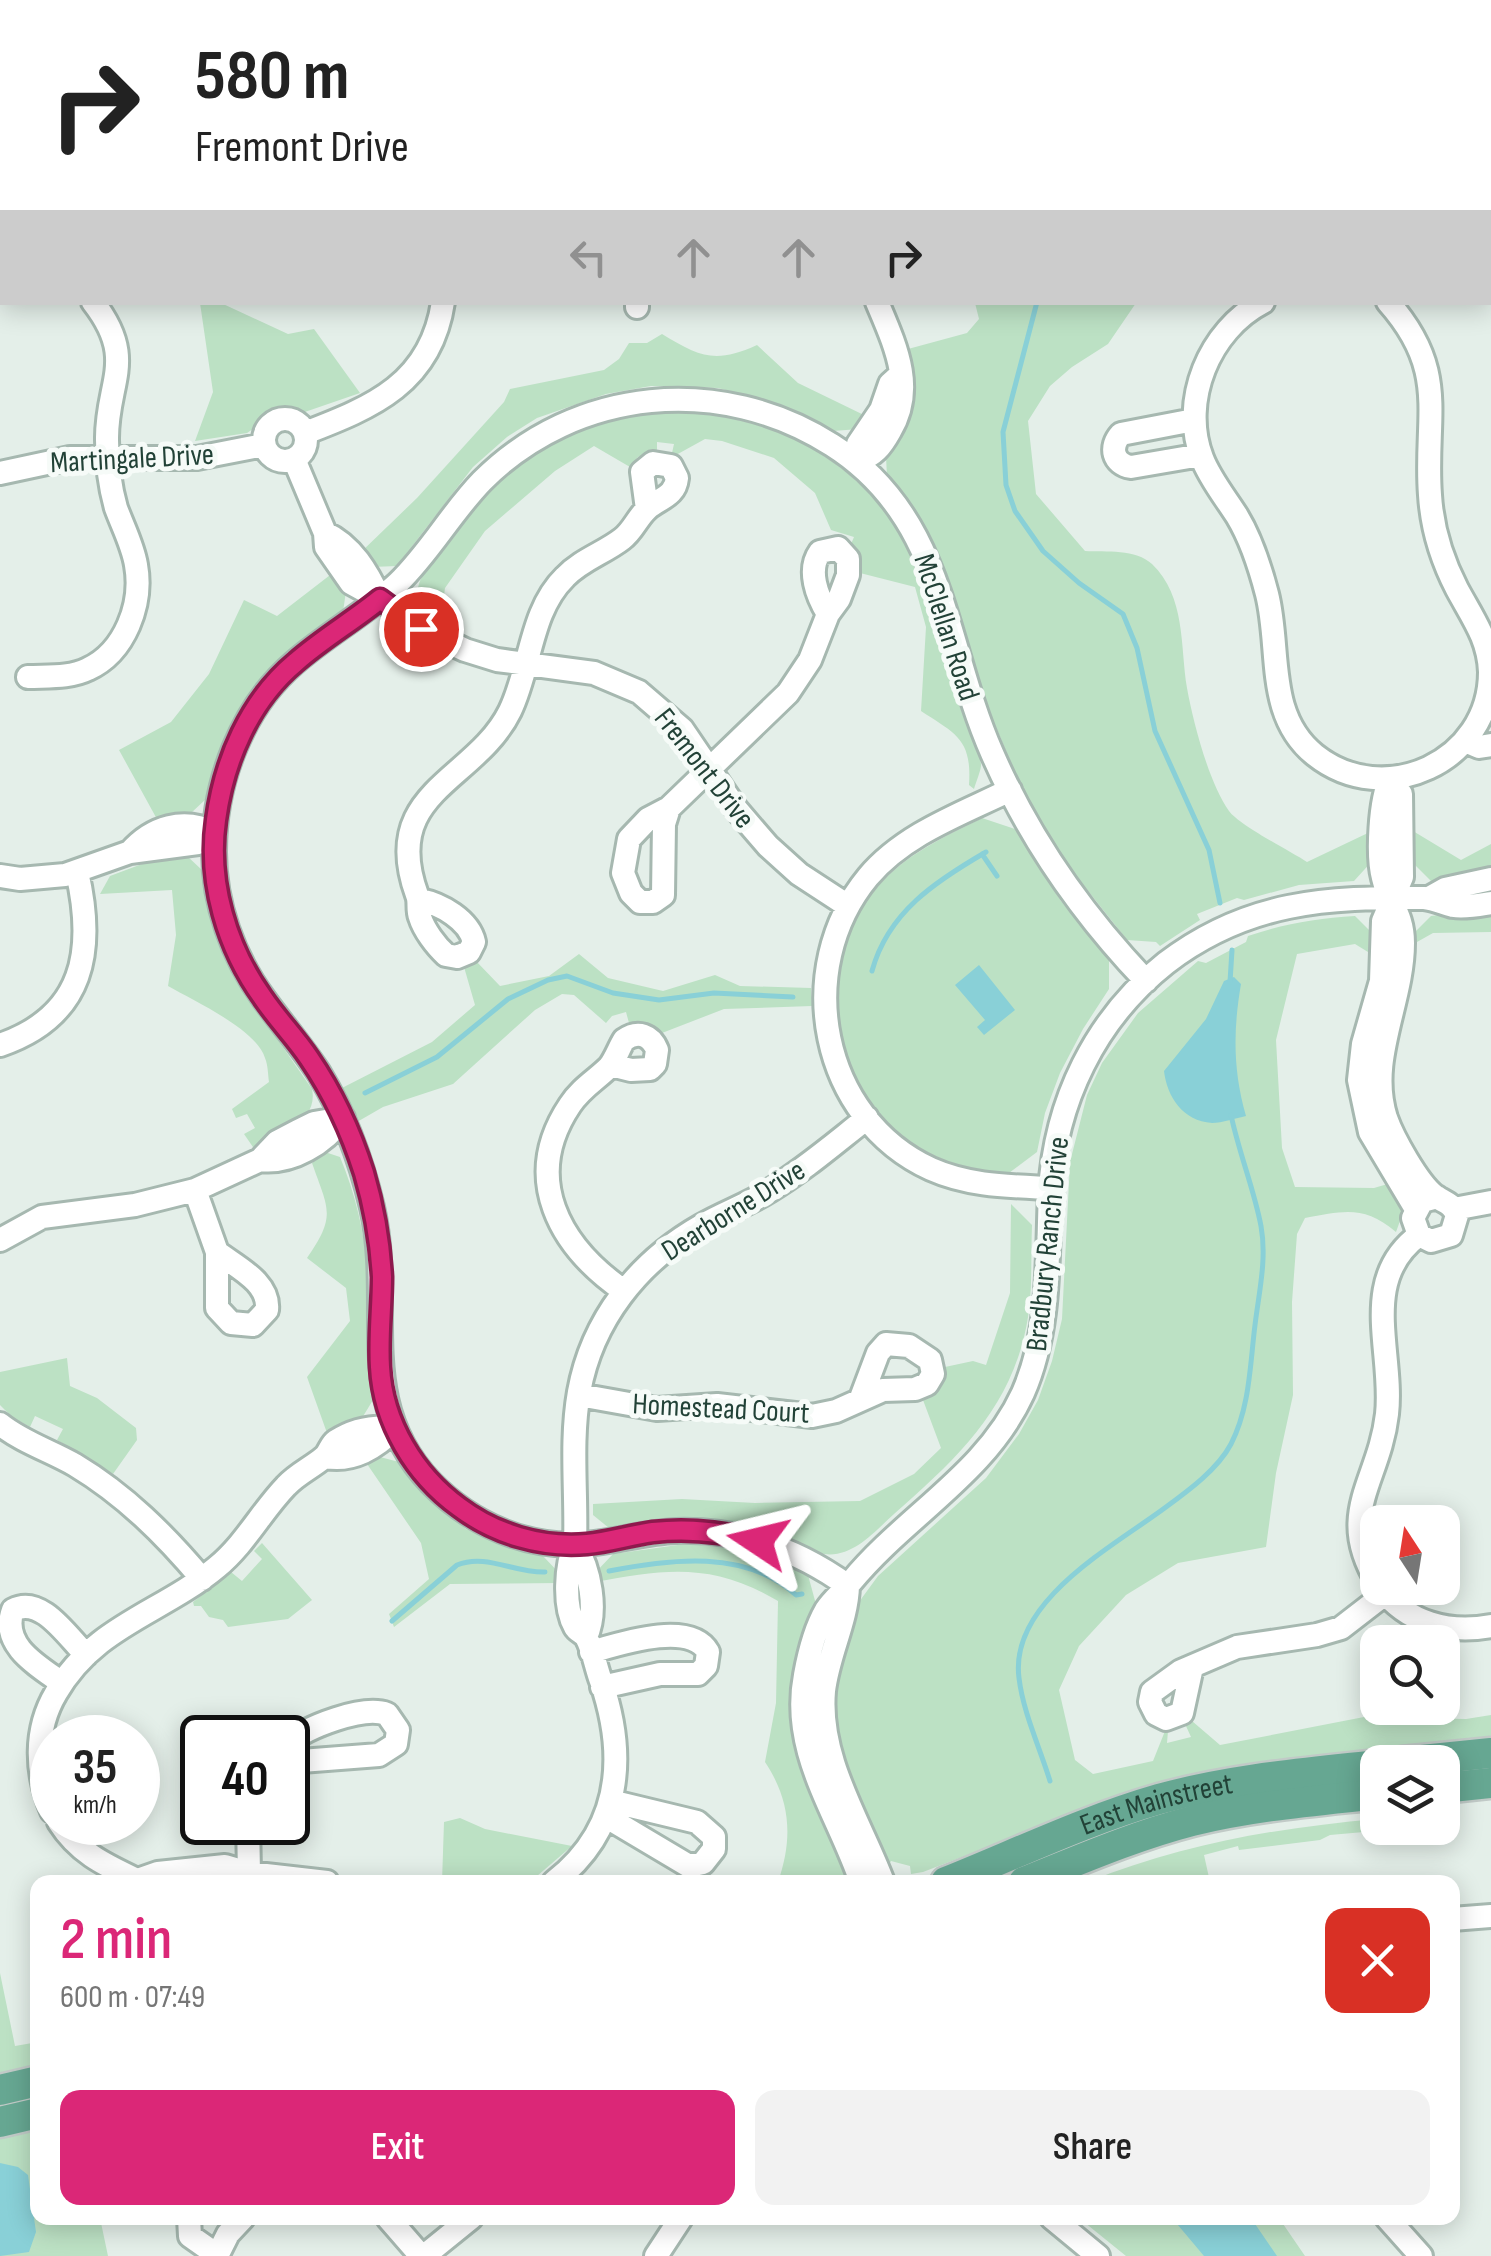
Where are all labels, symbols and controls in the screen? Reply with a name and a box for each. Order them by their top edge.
text: 580 m [195,35,349,119]
icon: right [30,40,160,170]
text: Fremont Drive [195,120,409,175]
icon: left [561,230,616,285]
icon: ahead [666,230,721,285]
icon: ahead [771,230,826,285]
icon: right [876,230,931,285]
street label: Martingale Drive [49,437,215,481]
street label: McClellan Road [905,549,987,705]
pin [379,587,464,672]
icon: arrive [394,602,449,657]
street label: Fremont Drive [646,701,762,836]
street label: Bradbury Ranch Drive [1019,1135,1077,1353]
street label: Dearborne Drive [655,1153,812,1269]
street label: Homestead Court [632,1386,810,1432]
position arrow [706,1489,810,1593]
north arrow [1360,1505,1460,1605]
map controls [1360,1505,1460,1845]
button: search [1360,1625,1460,1725]
speed limit sign: 40 [180,1715,310,1845]
text: 35 [73,1738,117,1798]
button: layers [1360,1745,1460,1845]
street label: East Mainstreet [1075,1766,1235,1844]
text: km/h [73,1790,117,1821]
text: 2 min [60,1904,172,1976]
button: close [1325,1908,1430,2013]
text: 600 m · 07:49 [60,1978,205,2017]
button: Exit [60,2090,735,2205]
button: Share [755,2090,1430,2205]

